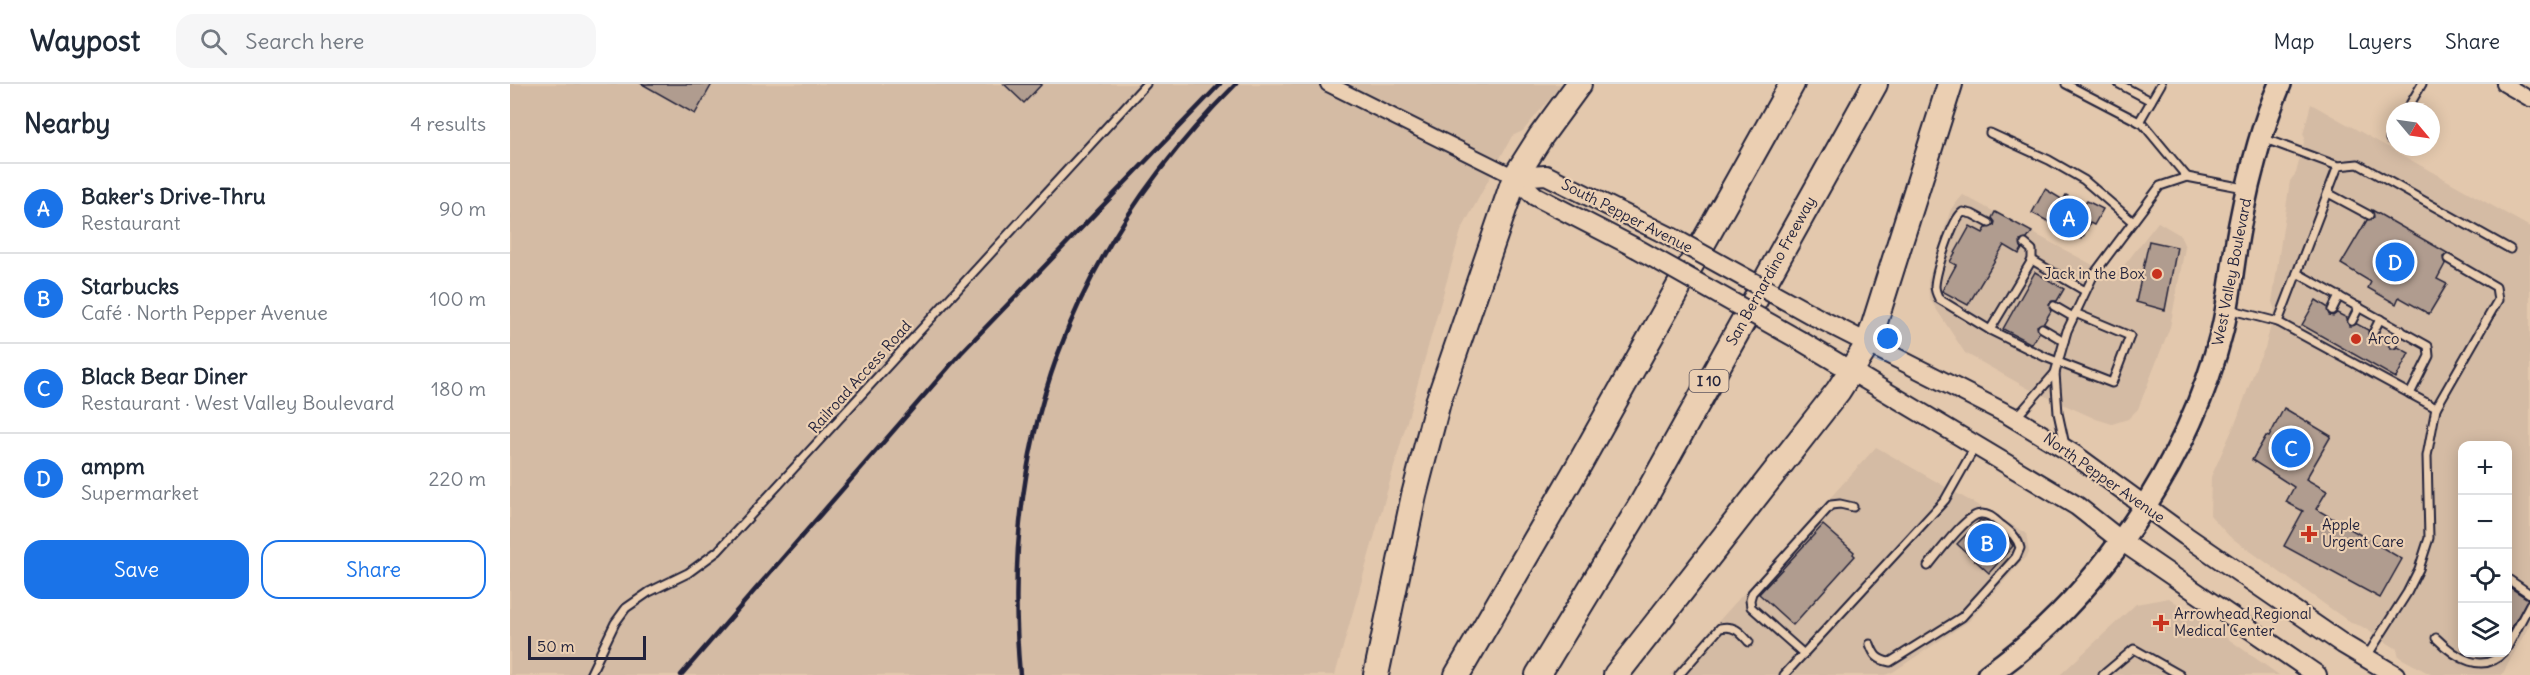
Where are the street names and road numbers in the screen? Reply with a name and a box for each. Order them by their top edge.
street label: South Pepper Avenue [1559,174,1696,257]
street label: San Bernardino Freeway [1722,193,1820,349]
street label: West Valley Boulevard [2208,196,2255,347]
street label: Railroad Access Road [804,316,915,437]
road number: I 10 [1690,370,1728,392]
street label: North Pepper Avenue [2040,429,2169,527]

